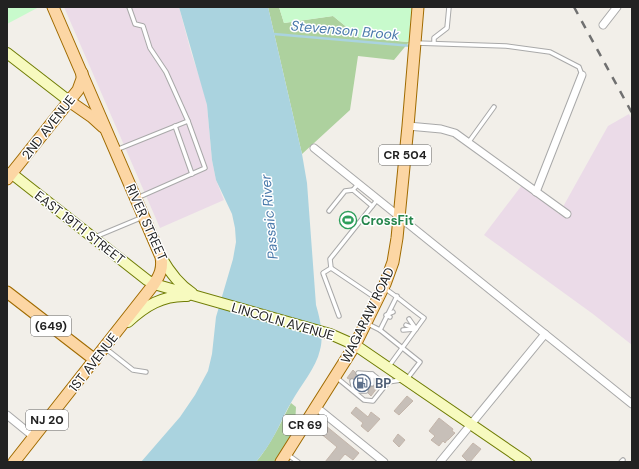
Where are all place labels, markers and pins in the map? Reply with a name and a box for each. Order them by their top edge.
sports icon: CrossFit [338,210,358,230]
place label: CrossFit [361,212,414,229]
fuel station icon: BP [352,373,372,393]
place label: BP [375,375,391,392]

